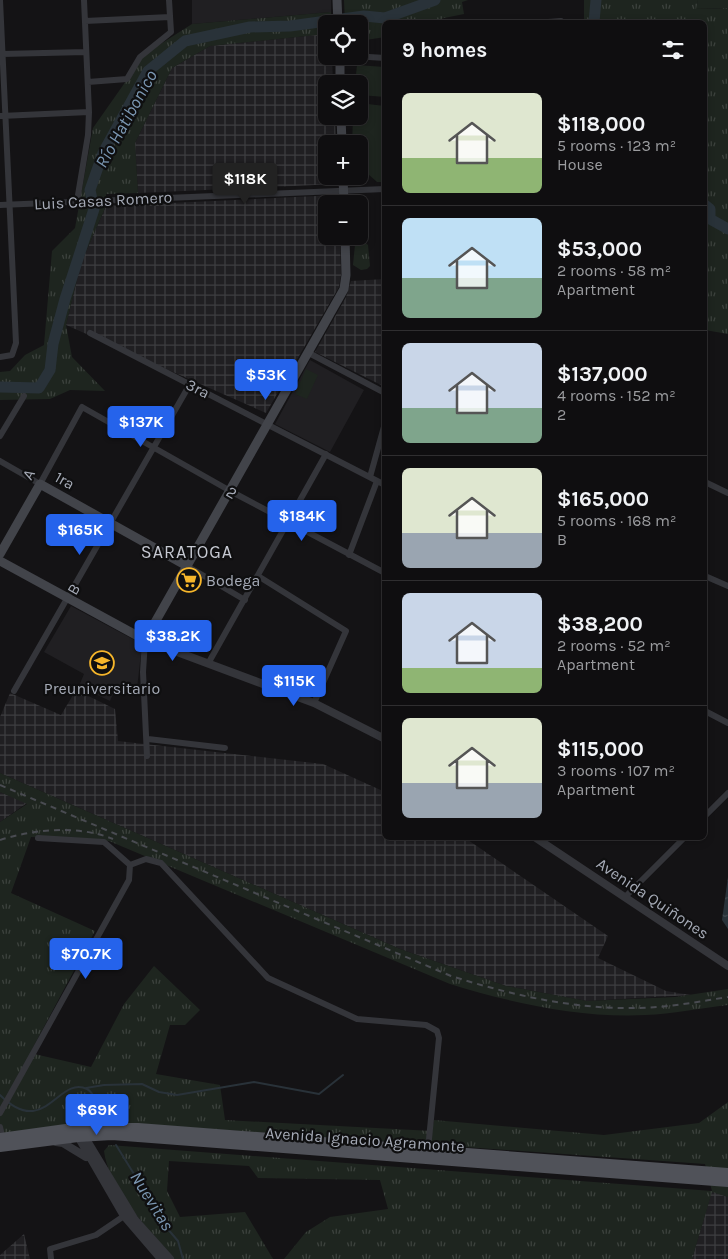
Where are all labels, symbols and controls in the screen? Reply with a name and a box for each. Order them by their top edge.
map controls [318,15,368,245]
button: locate [318,15,368,65]
icon: filters [659,36,687,64]
text: 9 homes [402,38,487,62]
water label: Río Hatibonico [90,66,162,172]
button: layers [318,75,368,125]
text: $118,000 [557,112,645,136]
icon: home [442,113,502,173]
button: + [318,135,368,185]
text: 5 rooms · 123 m² [557,136,676,155]
text: House [557,155,603,174]
pin: $118K [210,162,280,205]
text: $118K [223,169,267,188]
street label: Luis Casas Romero [33,187,173,214]
button: − [318,195,368,245]
text: $53,000 [557,237,642,261]
icon: home [442,238,502,298]
text: 2 rooms · 58 m² [557,261,671,280]
text: Apartment [557,280,635,299]
pin: $53K [236,358,296,401]
text: $137,000 [557,362,648,386]
icon: home [442,363,502,423]
text: $53K [246,365,286,384]
street label: 3ra [183,375,213,402]
text: 4 rooms · 152 m² [557,386,676,405]
text: 2 [557,405,566,424]
pin: $137K [106,406,176,448]
text: $137K [118,412,164,431]
street label: A [18,466,39,483]
street label: 1ra [51,467,78,494]
street label: 2 [223,482,240,503]
text: $165,000 [557,487,649,511]
icon: home [442,488,502,548]
pin: $184K [267,500,337,542]
text: $184K [278,506,326,525]
text: 5 rooms · 168 m² [557,511,676,530]
pin: $165K [45,514,115,556]
text: $165K [57,520,103,539]
text: B [557,530,567,549]
district label: SARATOGA [141,541,233,563]
supermarket icon: Bodega [176,567,202,593]
place label: Bodega [206,571,260,590]
street label: B [63,580,84,598]
text: $38,200 [557,612,643,636]
icon: home [442,613,502,673]
pin: $38.2K [132,620,214,662]
text: $38.2K [146,626,200,645]
text: 2 rooms · 52 m² [557,636,671,655]
school or university icon: Preuniversitario [89,650,115,676]
text: Apartment [557,655,635,674]
pin: $115K [259,664,329,707]
text: $115K [273,671,315,690]
place label: Preuniversitario [44,679,160,698]
text: $115,000 [557,737,644,761]
icon: home [442,738,502,798]
text: 3 rooms · 107 m² [557,761,675,780]
text: Apartment [557,780,635,799]
street label: Avenida Quiñones [593,854,712,943]
pin: $70.7K [45,938,127,980]
text: $70.7K [61,944,111,963]
pin: $69K [67,1094,127,1136]
text: $69K [77,1100,117,1119]
street label: Avenida Ignacio Agramonte [265,1123,465,1156]
water label: Nuevitas [125,1167,179,1235]

